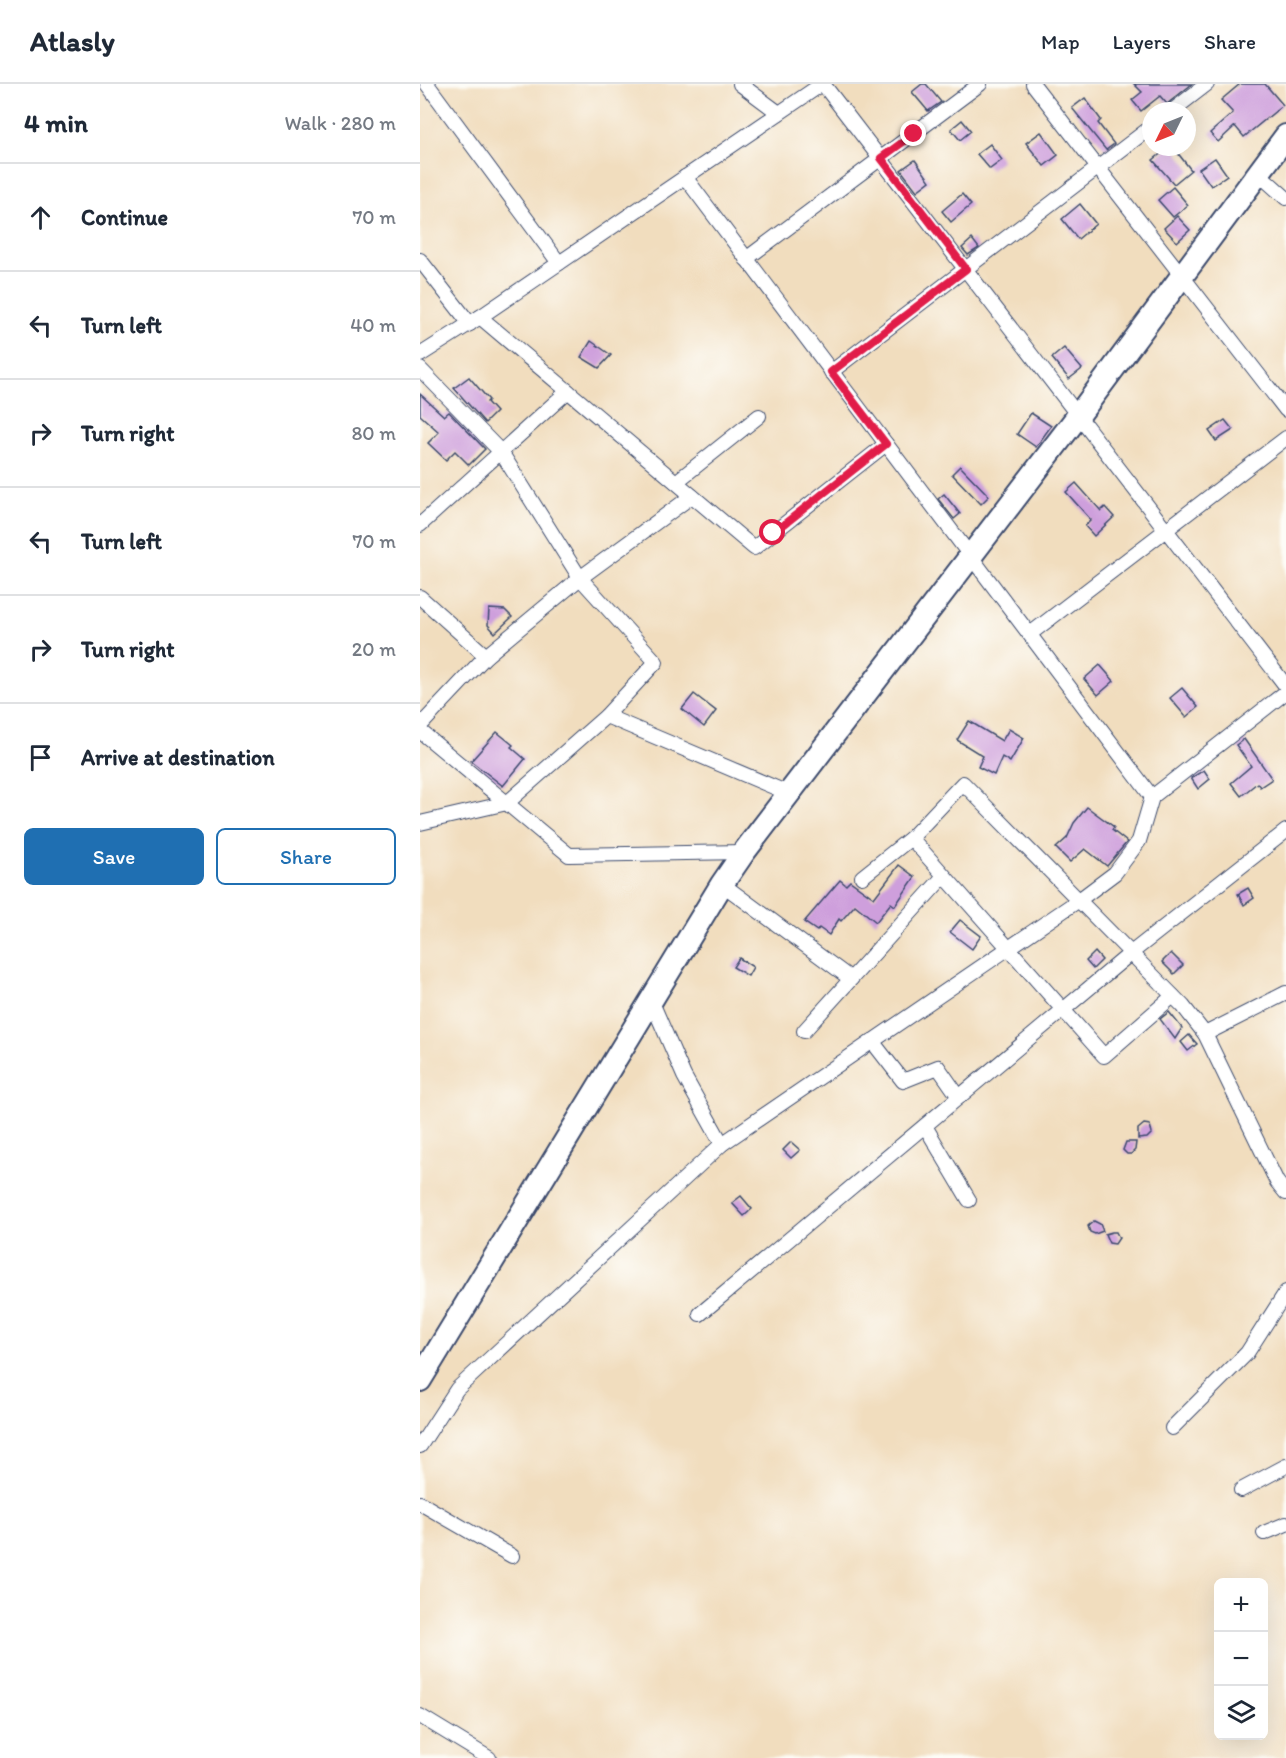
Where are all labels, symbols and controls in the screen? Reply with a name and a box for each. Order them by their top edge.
text: Atlasly [30,24,115,58]
text: Map [1041,29,1080,54]
text: Layers [1113,29,1171,54]
text: Share [1204,29,1256,54]
north arrow [1142,102,1196,156]
text: 4 min [24,107,88,139]
text: Walk · 280 m [284,111,396,135]
route end [900,120,926,146]
icon: ahead [24,201,57,234]
text: Continue [81,204,168,231]
text: 70 m [352,205,396,229]
icon: left [24,309,57,342]
text: Turn left [81,312,162,339]
text: 40 m [350,313,396,337]
icon: right [24,417,57,450]
text: Turn right [81,420,175,447]
text: 80 m [351,421,396,445]
route start [759,519,785,545]
icon: left [24,525,57,558]
text: Turn left [81,528,162,555]
text: 70 m [352,529,396,553]
icon: right [24,633,57,666]
text: Turn right [81,636,175,663]
text: 20 m [352,637,396,661]
icon: arrive [24,741,57,774]
text: Arrive at destination [81,744,275,771]
button: Save [24,828,204,885]
button: Share [216,828,396,885]
map controls [1214,1578,1268,1740]
button: + [1214,1578,1268,1632]
button: − [1214,1632,1268,1686]
button: layers [1214,1686,1268,1740]

